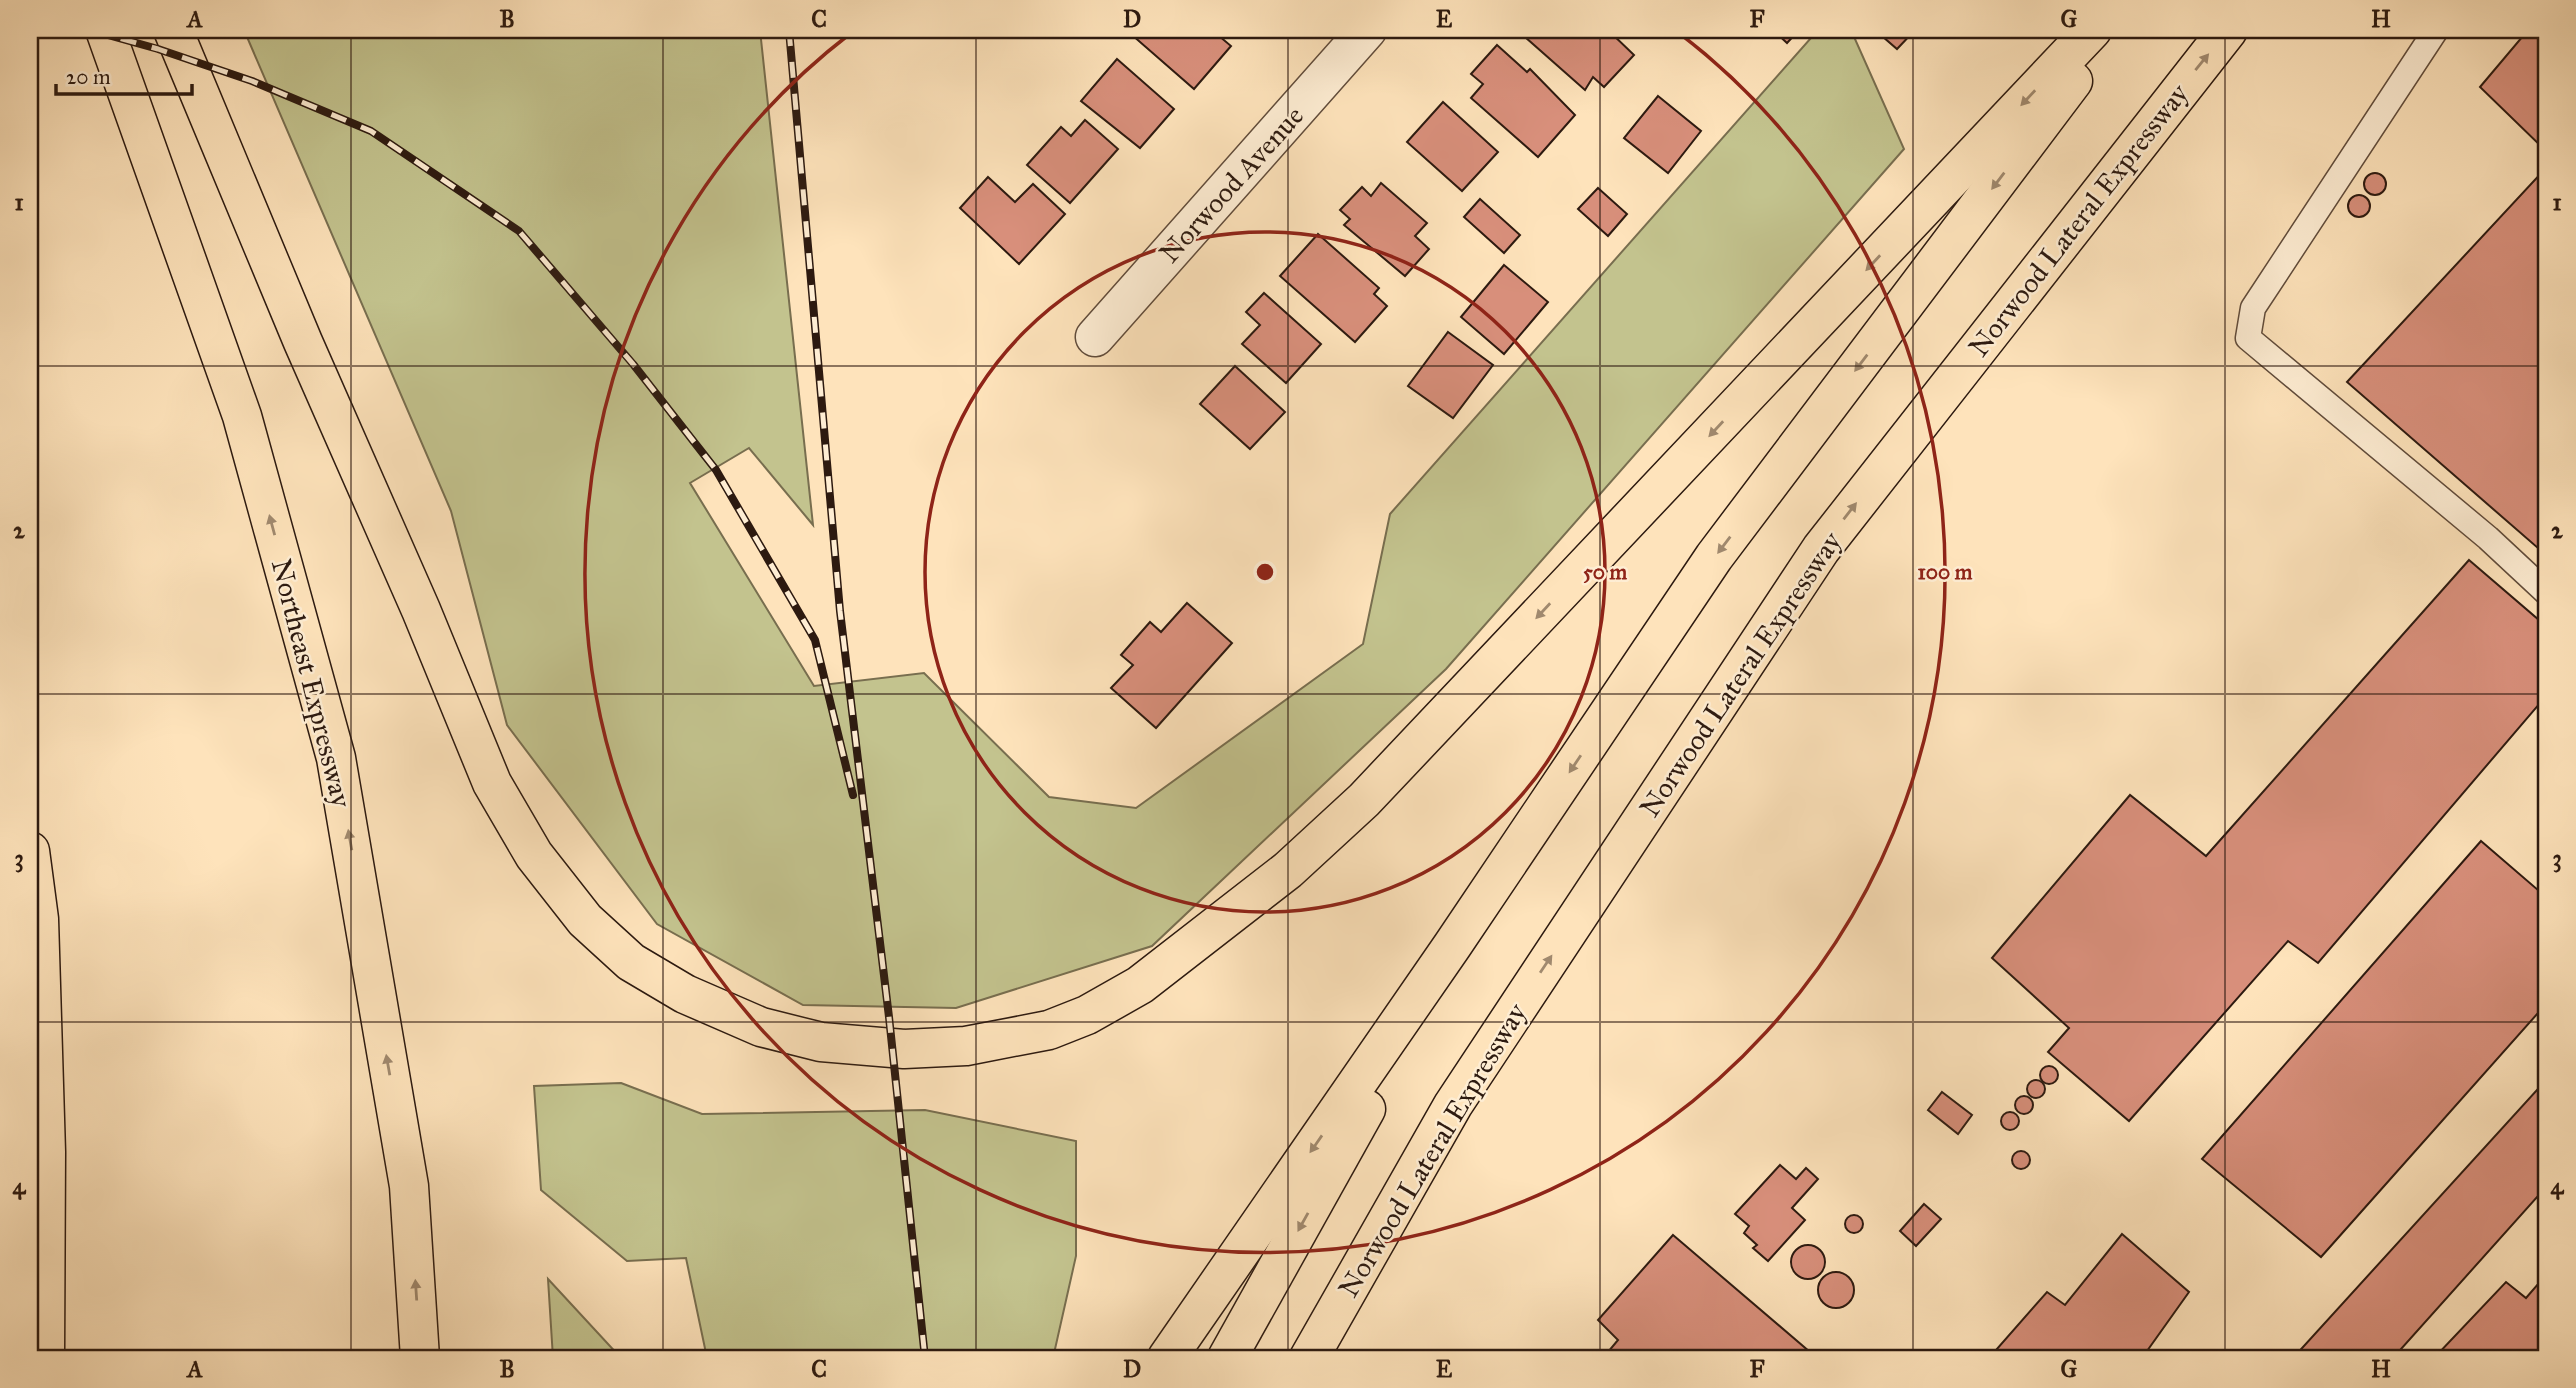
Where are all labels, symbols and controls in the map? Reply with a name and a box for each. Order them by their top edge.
text: A [185,5,203,33]
text: B [499,5,515,33]
text: C [811,5,827,33]
text: D [1123,5,1141,33]
text: E [1436,5,1453,33]
text: F [1749,5,1765,33]
text: G [2061,5,2078,33]
text: H [2371,5,2391,33]
scale bar [56,52,192,96]
one-way arrow [2195,53,2210,71]
text: 20 m [66,64,111,90]
street label: Norwood Lateral Expressway [1961,76,2196,364]
one-way arrow [2021,89,2037,106]
street label: Norwood Avenue [1152,99,1311,270]
one-way arrow [1990,172,2005,190]
text: 1 [14,188,24,216]
text: 1 [2552,188,2562,216]
one-way arrow [1865,254,1881,271]
one-way arrow [1854,354,1868,372]
one-way arrow [1708,420,1725,437]
one-way arrow [1843,502,1857,520]
one-way arrow [266,514,276,535]
text: 2 [13,516,25,544]
text: 2 [2551,516,2563,544]
street label: Norwood Lateral Expressway [1632,524,1850,824]
one-way arrow [1717,536,1731,554]
street label: Northeast Expressway [264,555,360,812]
text: 50 m [1583,559,1627,585]
text: 100 m [1918,559,1973,585]
centre of rings [1253,560,1277,584]
one-way arrow [1534,603,1551,620]
one-way arrow [1568,755,1582,773]
one-way arrow [344,829,355,851]
text: 3 [14,844,24,873]
text: 3 [2552,844,2562,873]
one-way arrow [1539,955,1553,973]
street label: Norwood Lateral Expressway [1331,996,1535,1304]
one-way arrow [382,1054,393,1076]
one-way arrow [1310,1134,1323,1153]
text: 4 [13,1172,27,1200]
text: 4 [2551,1172,2565,1200]
one-way arrow [1297,1212,1309,1231]
one-way arrow [410,1279,421,1301]
text: A [185,1355,203,1383]
text: B [499,1355,515,1383]
text: C [811,1355,827,1383]
text: D [1123,1355,1141,1383]
text: E [1436,1355,1453,1383]
text: F [1749,1355,1765,1383]
text: G [2061,1355,2078,1383]
text: H [2371,1355,2391,1383]

